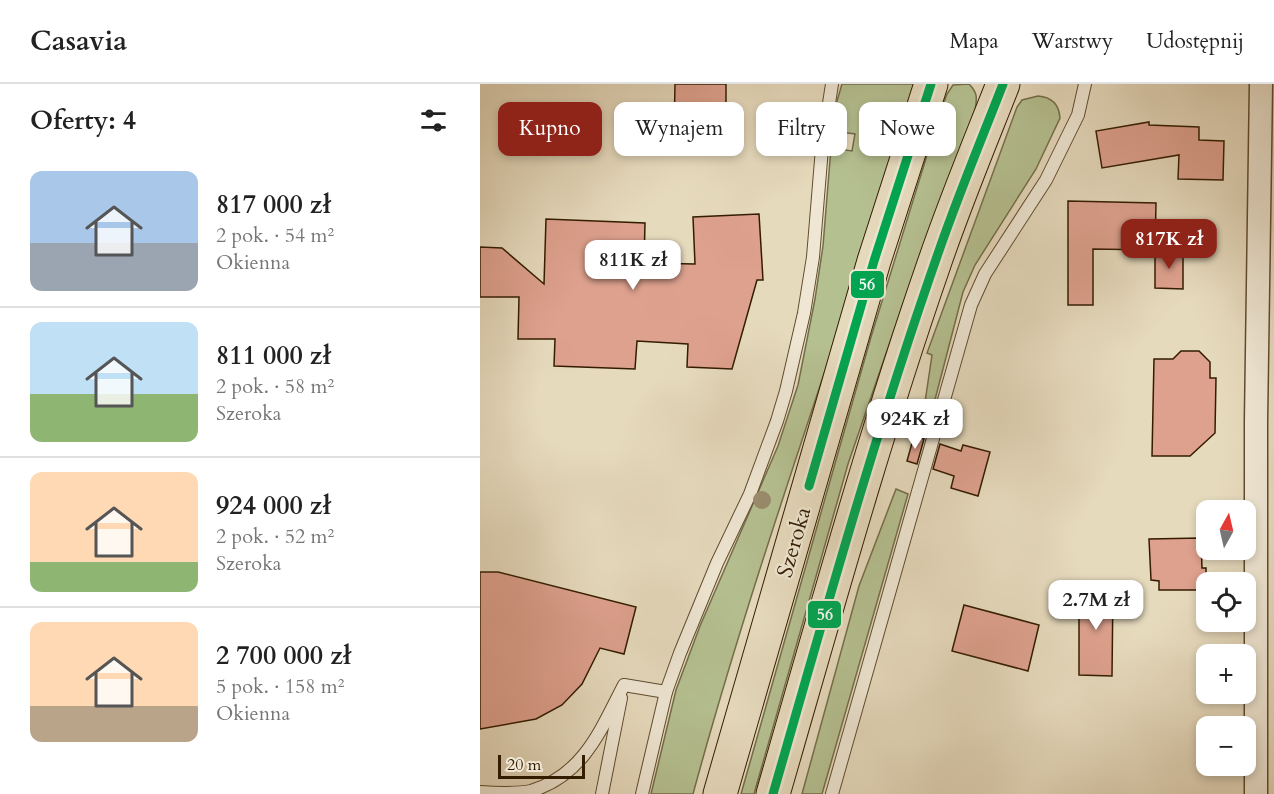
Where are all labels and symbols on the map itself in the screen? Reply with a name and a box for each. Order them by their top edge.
pin: 817K zł [1114,219,1224,270]
pin: 811K zł [578,240,688,291]
line badge: 56 [850,270,885,299]
text: 56 [859,274,875,296]
pin: 924K zł [860,399,970,450]
north arrow [1196,500,1256,560]
street label: Szeroka [770,503,818,581]
pin: 2.7M zł [1041,580,1151,631]
line badge: 56 [807,600,842,629]
text: 56 [817,604,833,626]
scale bar [498,752,585,780]

